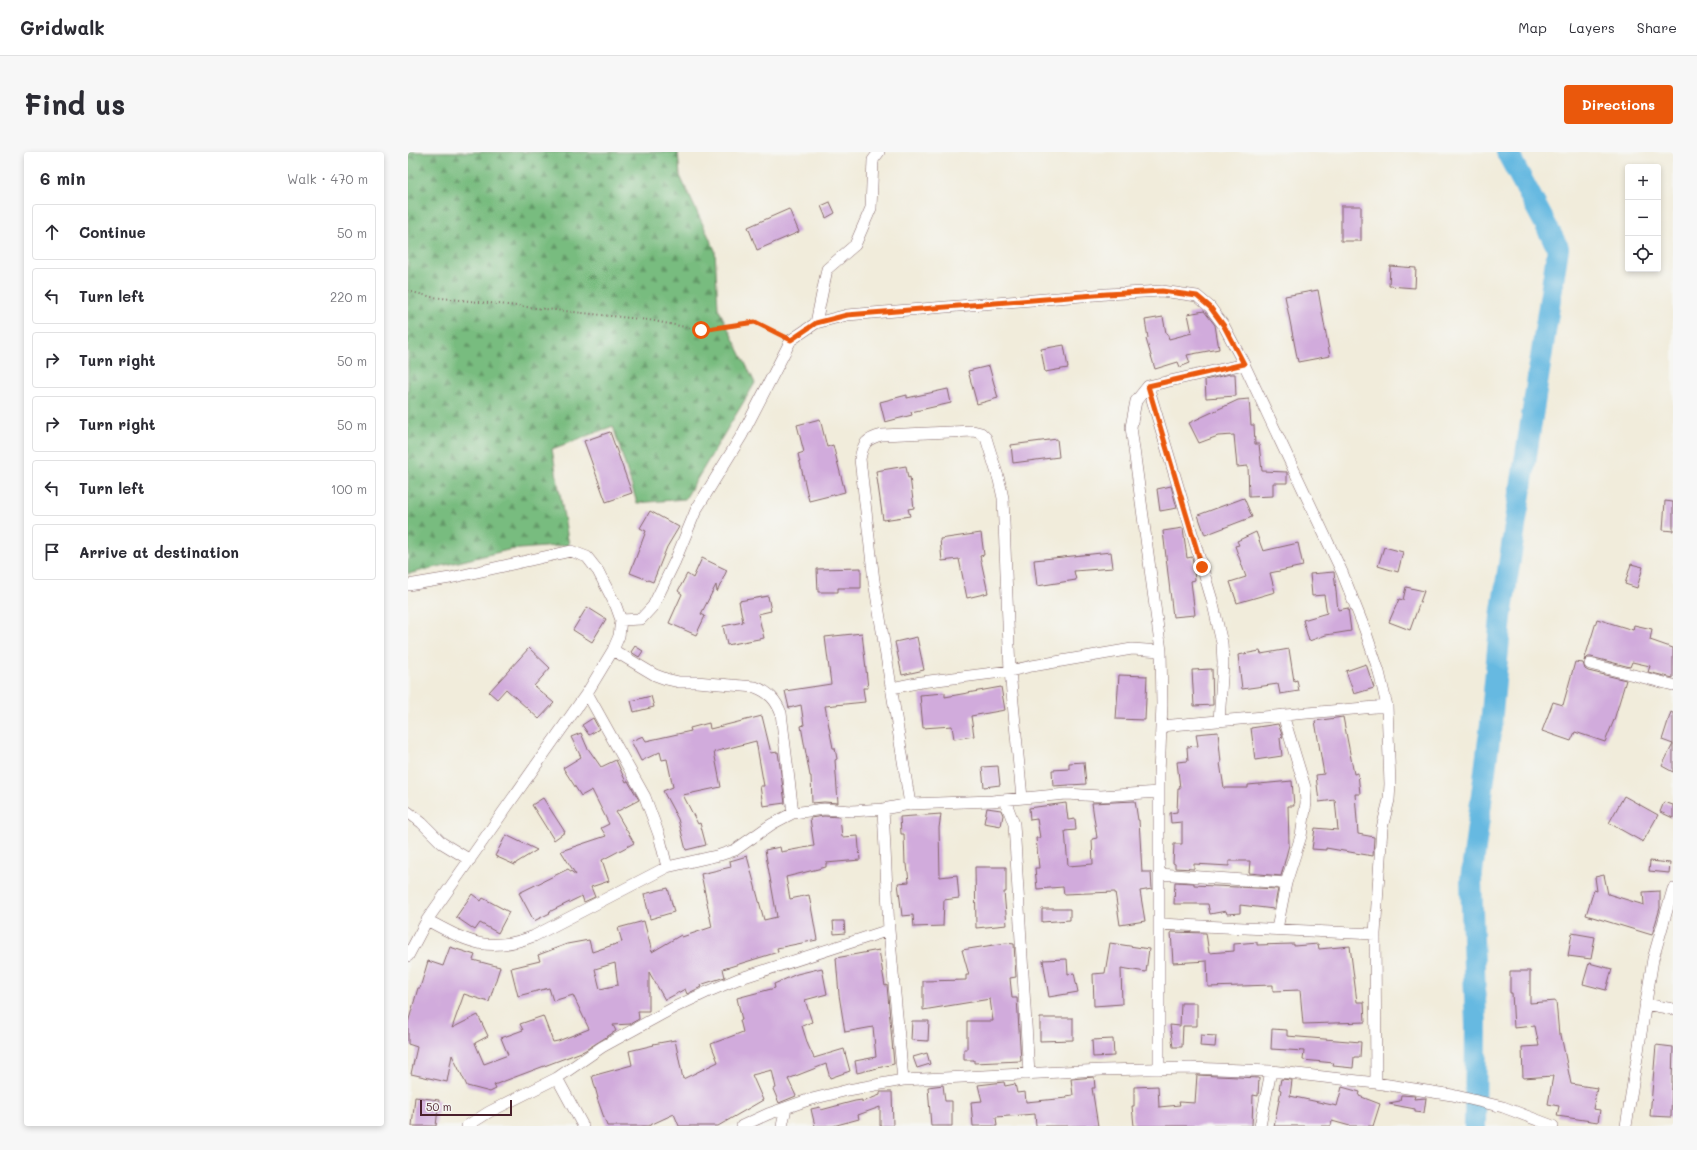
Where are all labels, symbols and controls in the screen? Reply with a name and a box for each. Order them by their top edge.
text: Gridwalk [20,15,105,40]
text: Map [1518,18,1547,37]
text: Layers [1569,18,1615,37]
text: Share [1637,18,1677,37]
button: Directions [1564,85,1673,124]
text: Find us [24,86,125,122]
map controls [1625,164,1661,272]
button: + [1625,164,1661,200]
text: 6 min [40,167,85,189]
text: Walk · 470 m [287,170,368,187]
button: − [1625,200,1661,236]
icon: ahead [41,221,63,243]
text: Continue [79,222,146,242]
text: 50 m [337,224,367,241]
button: locate [1625,236,1661,272]
icon: left [41,285,63,307]
text: Turn left [79,286,144,306]
text: 220 m [330,288,367,305]
route start [692,321,710,339]
icon: right [41,349,63,371]
text: Turn right [79,350,156,370]
text: 50 m [337,352,367,369]
icon: right [41,413,63,435]
text: Turn right [79,414,156,434]
text: 50 m [337,416,367,433]
icon: left [41,477,63,499]
text: Turn left [79,478,144,498]
text: 100 m [331,480,367,497]
icon: arrive [41,541,63,563]
text: Arrive at destination [79,542,239,562]
route end [1193,558,1211,576]
scale bar [420,1098,512,1117]
text: 50 m [426,1099,452,1114]

